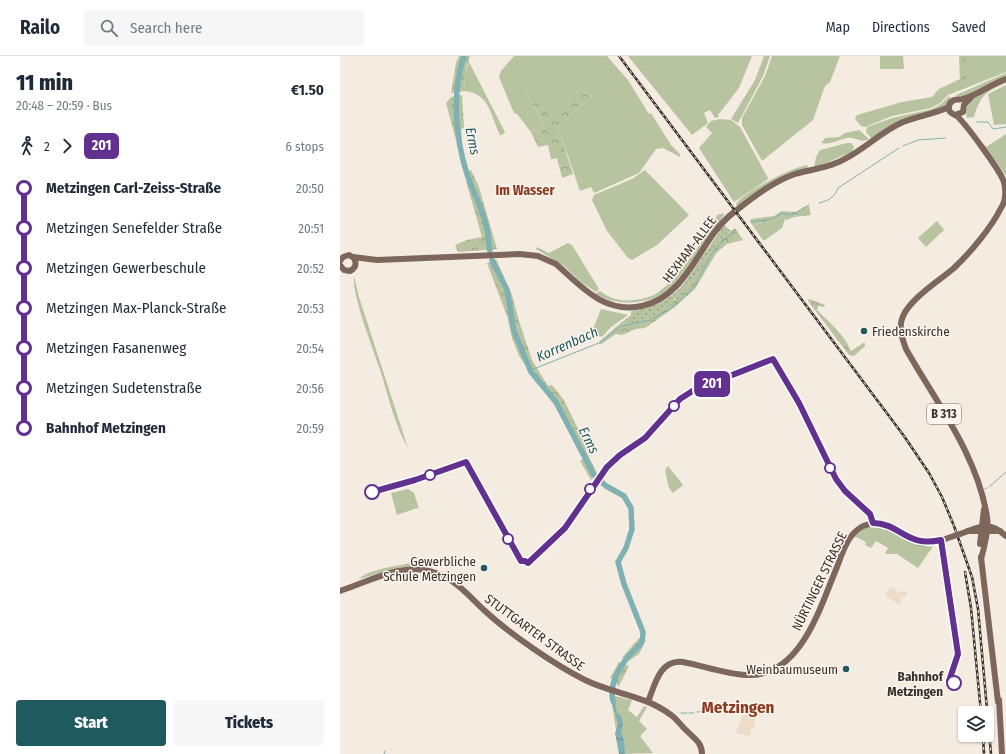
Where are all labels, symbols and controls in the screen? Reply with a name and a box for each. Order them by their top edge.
search box [84,10,364,46]
text: Railo [20,16,60,39]
icon: search [98,17,120,39]
text: Search here [130,19,202,37]
text: Map [826,19,850,36]
text: Directions [872,19,930,36]
text: Saved [952,19,986,36]
text: 11 min [16,69,73,96]
text: €1.50 [291,81,324,99]
text: 20:48 – 20:59 · Bus [16,98,112,113]
water label: Erms [461,126,484,157]
icon: walk [16,135,38,157]
icon: forward [56,135,78,157]
text: 201 [92,137,111,154]
text: 2 [44,139,50,154]
text: 6 stops [286,139,324,154]
text: Metzingen Carl-Zeiss-Straße [46,179,221,197]
text: 20:50 [296,181,324,196]
district label: Im Wasser [495,182,555,199]
street label: HEXHAM-ALLEE [659,213,719,286]
text: Metzingen Senefelder Straße [46,219,222,237]
text: 20:51 [298,221,324,236]
text: Metzingen Gewerbeschule [46,259,206,277]
text: 20:52 [297,261,324,276]
text: Metzingen Max-Planck-Straße [46,299,226,317]
text: 20:53 [297,301,324,316]
water label: Korrenbach [534,323,601,366]
place label: Friedenskirche [872,324,950,339]
marker: Friedenskirche [859,326,869,336]
text: Metzingen Fasanenweg [46,339,186,357]
text: 20:54 [296,341,324,356]
line badge: 201 [689,371,735,397]
text: 201 [702,375,722,392]
text: Metzingen Sudetenstraße [46,379,202,397]
text: 20:56 [296,381,324,396]
unlabelled marker [668,400,680,412]
road number: B 313 [927,404,961,424]
text: Bahnhof Metzingen [46,419,166,437]
text: 20:59 [297,421,324,436]
water label: Erms [575,424,603,457]
unlabelled marker [824,462,836,474]
unlabelled marker [424,469,436,481]
unlabelled marker [584,483,596,495]
unlabelled marker [364,484,380,500]
street label: NÜRTINGER STRASSE [788,529,850,633]
unlabelled marker [502,533,514,545]
place label: Gewerbliche Schule Metzingen [383,554,476,584]
marker: Gewerbliche Schule Metzingen [479,563,489,573]
street label: STUTTGARTER STRASSE [482,591,588,674]
place label: Weinbaumuseum [746,662,838,677]
marker: Weinbaumuseum [841,664,851,674]
place label: Bahnhof Metzingen [887,669,945,699]
marker: Bahnhof Metzingen [946,675,962,691]
district label: Metzingen [702,697,775,718]
button: Start [16,700,166,746]
button: Tickets [174,700,324,746]
map controls [958,706,994,742]
button: layers [958,706,994,742]

